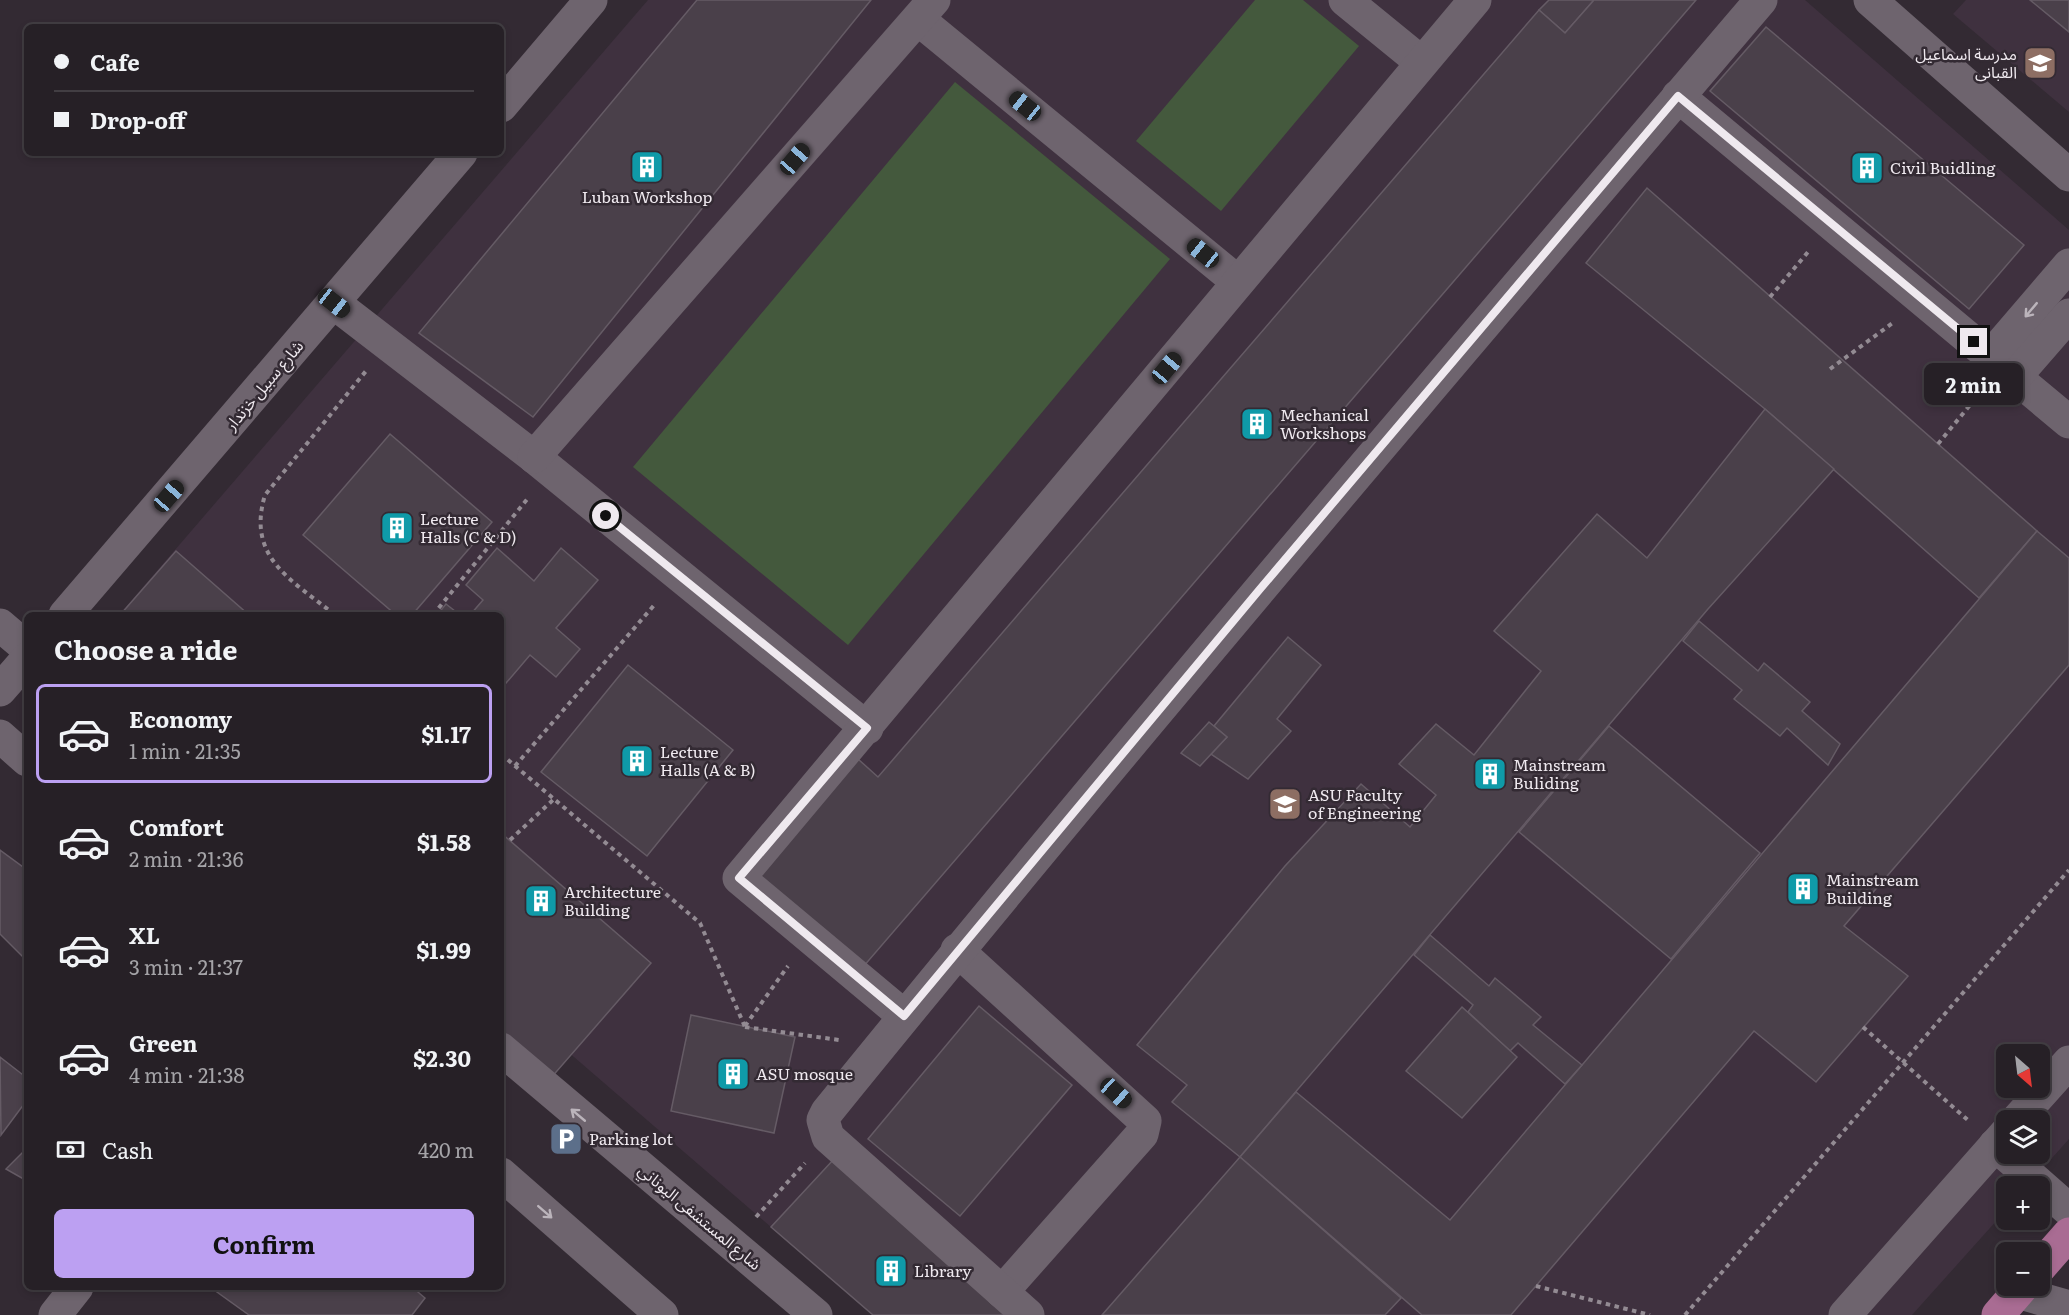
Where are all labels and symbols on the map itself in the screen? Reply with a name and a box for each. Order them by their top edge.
place label: مدرسة اسماعيل القبانى [1915,41,2017,83]
school or university icon: مدرسة اسماعيل القبانى [2022,45,2058,81]
car [1005,88,1045,124]
car [776,140,814,178]
building icon: Luban Workshop [629,149,665,185]
building icon: Civil Buidling [1849,150,1885,186]
place label: Civil Buidling [1890,155,1995,179]
place label: Luban Workshop [582,184,712,208]
car [1183,235,1223,271]
car [314,285,354,321]
one-way arrow [2024,302,2038,317]
route end [1960,328,1987,355]
street label: شارع سبيل خزندار [218,334,310,437]
car [1149,348,1185,388]
callout: 2 min [1924,363,2024,405]
place label: Mechanical Workshops [1280,402,1369,444]
building icon: Mechanical Workshops [1239,406,1275,442]
car [150,477,188,515]
route start [592,502,619,529]
place label: Lecture Halls (C & D) [420,506,517,548]
building icon: Lecture Halls (C & D) [379,510,415,546]
place label: Lecture Halls (A & B) [660,739,756,781]
building icon: Lecture Halls (A & B) [619,743,655,779]
place label: Mainstream Buliding [1513,752,1606,794]
building icon: Mainstream Buliding [1472,756,1508,792]
place label: ASU Faculty of Engineering [1308,782,1421,824]
school or university icon: ASU Faculty of Engineering [1267,786,1303,822]
place label: Mainstream Building [1826,867,1919,909]
building icon: Mainstream Building [1785,871,1821,907]
place label: Architecture Building [564,879,661,921]
building icon: Architecture Building [523,883,559,919]
north arrow [1996,1044,2050,1098]
building icon: ASU mosque [715,1056,751,1092]
place label: ASU mosque [756,1061,853,1085]
car [1097,1074,1135,1112]
one-way arrow [571,1108,586,1122]
parking icon: Parking lot [548,1121,584,1157]
place label: Parking lot [589,1126,673,1150]
street label: شارع المستشفى اليوناني [633,1157,767,1277]
one-way arrow [537,1206,553,1219]
building icon: Library [873,1253,909,1289]
place label: Library [914,1258,972,1282]

